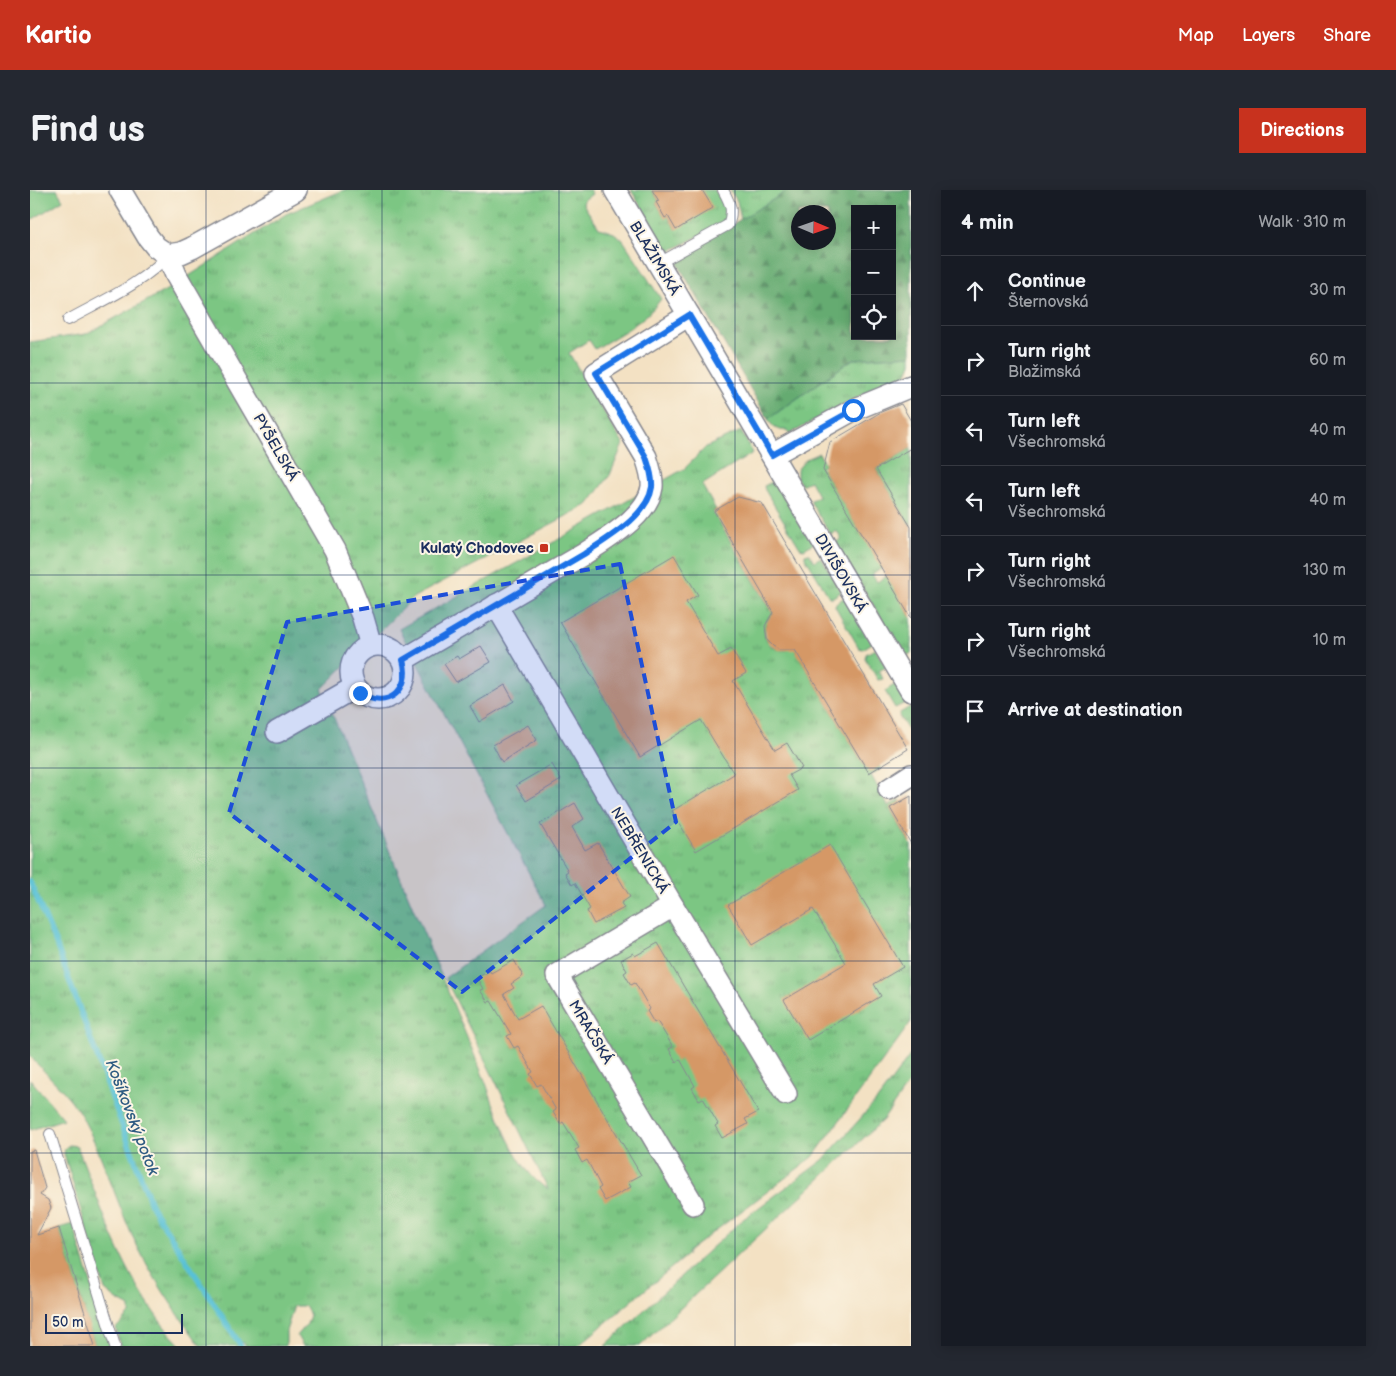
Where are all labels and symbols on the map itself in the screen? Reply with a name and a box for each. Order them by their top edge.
north arrow [791,205,836,250]
street label: BLAŽIMSKÁ [625,218,684,299]
route start [842,399,865,422]
street label: PYŠELSKÁ [249,410,303,485]
street label: DIVIŠOVSKÁ [810,530,871,617]
place label: Kulatý Chodovec [420,539,534,558]
marker: Kulatý Chodovec [538,542,550,554]
route end [349,682,372,705]
street label: NEBŘENICKÁ [606,804,673,898]
street label: MRAČSKÁ [564,997,617,1068]
water label: Košíkovský potok [101,1057,163,1179]
scale bar [45,1311,182,1334]

